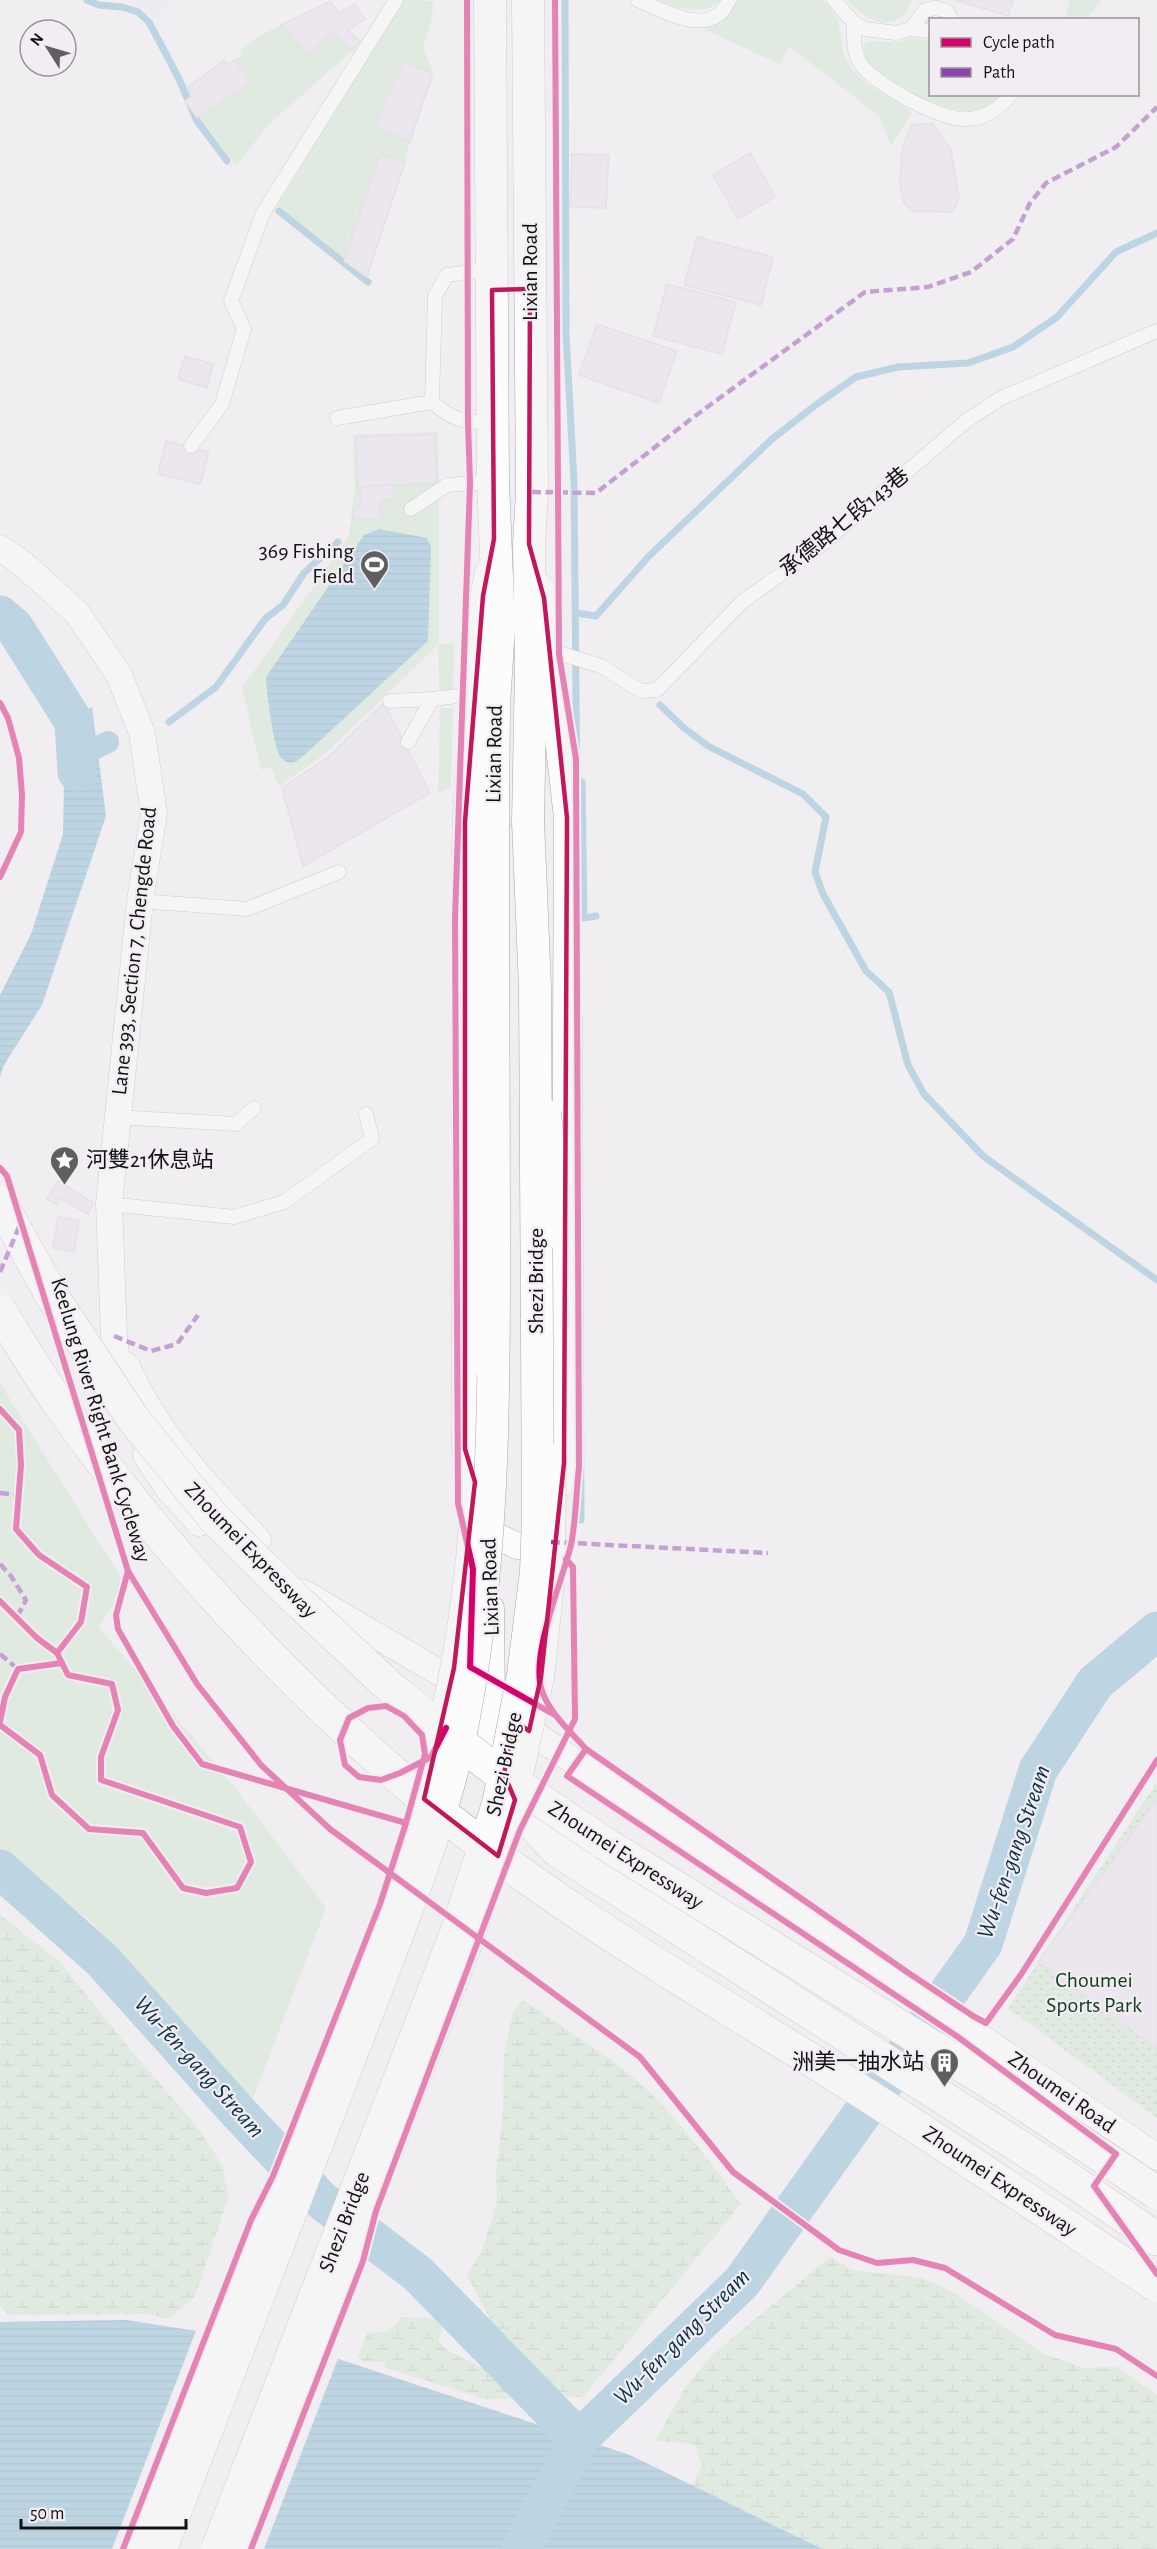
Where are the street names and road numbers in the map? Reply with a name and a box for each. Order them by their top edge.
street label: Lixian Road [519,223,541,321]
street label: 承德路七段143巷 [775,463,913,581]
street label: Lixian Road [482,705,506,803]
street label: Lane 393, Section 7, Chengde Road [108,806,160,1096]
street label: Shezi Bridge [525,1228,547,1334]
street label: Keelung River Right Bank Cycleway [47,1275,155,1566]
street label: Zhoumei Expressway [181,1478,322,1623]
street label: Lixian Road [477,1538,503,1636]
street label: Shezi Bridge [482,1710,526,1818]
street label: Zhoumei Expressway [545,1797,708,1914]
street label: Zhoumei Road [1004,2047,1120,2137]
street label: Zhoumei Expressway [919,2122,1081,2241]
street label: Shezi Bridge [315,2169,373,2275]

